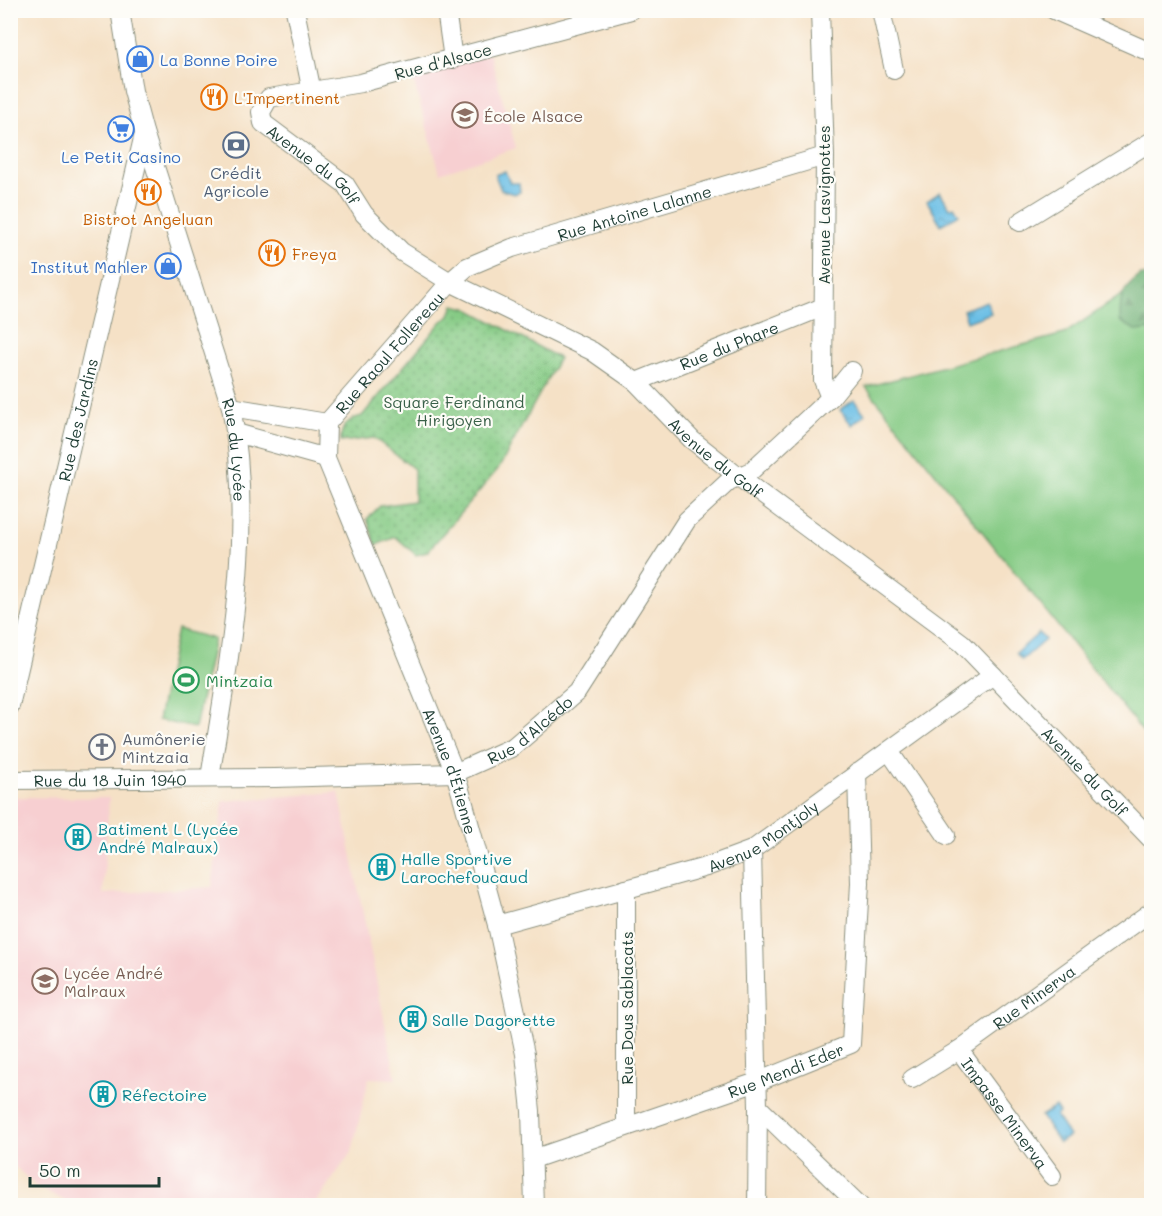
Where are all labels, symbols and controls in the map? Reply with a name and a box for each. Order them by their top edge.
street label: Rue d'Alsace [392,38,494,84]
shop icon: La Bonne Poire [125,44,155,74]
place label: La Bonne Poire [160,49,278,70]
restaurant icon: L'Impertinent [199,82,229,112]
place label: L'Impertinent [234,87,340,108]
school or university icon: École Alsace [450,100,480,130]
place label: École Alsace [484,105,583,126]
supermarket icon: Le Petit Casino [106,114,136,144]
street label: Avenue du Golf [263,119,366,209]
street label: Avenue Lasvignottes [813,125,834,285]
bank icon: Crédit Agricole [221,130,251,160]
place label: Le Petit Casino [61,146,181,167]
place label: Crédit Agricole [203,162,269,201]
restaurant icon: Bistrot Angeluan [133,177,163,207]
street label: Rue Antoine Lalanne [555,180,714,245]
place label: Bistrot Angeluan [83,208,213,229]
restaurant icon: Freya [257,238,287,268]
place label: Freya [292,243,337,264]
shop icon: Institut Mahler [153,251,183,281]
place label: Institut Mahler [31,256,148,277]
street label: Rue Raoul Follereau [330,287,448,417]
street label: Rue du Phare [676,316,781,374]
street label: Rue des Jardins [53,356,102,483]
park label: Square Ferdinand Hirigoyen [384,391,524,430]
street label: Rue du Lycée [218,395,251,502]
street label: Avenue du Golf [665,412,768,503]
sports icon: Mintzaia [171,665,201,695]
place label: Mintzaia [206,670,273,691]
street label: Rue d'Alcédo [484,691,576,768]
street label: Avenue d'Étienne [419,704,482,836]
street label: Avenue du Golf [1037,722,1134,820]
place label: Aumônerie Mintzaia [122,728,206,767]
church icon: Aumônerie Mintzaia [87,732,117,762]
street label: Rue du 18 Juin 1940 [34,768,186,790]
street label: Avenue Montjoly [704,795,822,876]
place label: Batiment L (Lycée André Malraux) [98,818,238,857]
building icon: Batiment L (Lycée André Malraux) [63,822,93,852]
place label: Halle Sportive Larochefoucaud [401,848,528,887]
building icon: Halle Sportive Larochefoucaud [367,852,397,882]
street label: Rue Dous Sablacats [616,931,637,1085]
street label: Rue Minerva [988,959,1079,1033]
place label: Lycée André Malraux [64,962,163,1001]
school or university icon: Lycée André Malraux [30,966,60,996]
building icon: Salle Dagorette [398,1004,428,1034]
place label: Salle Dagorette [432,1009,556,1030]
street label: Rue Mendi Eder [725,1038,847,1102]
street label: Impasse Minerva [957,1053,1053,1173]
building icon: Réfectoire [88,1079,118,1109]
place label: Réfectoire [122,1084,207,1105]
scale bar [30,1150,159,1188]
text: 50 m [39,1158,81,1182]

